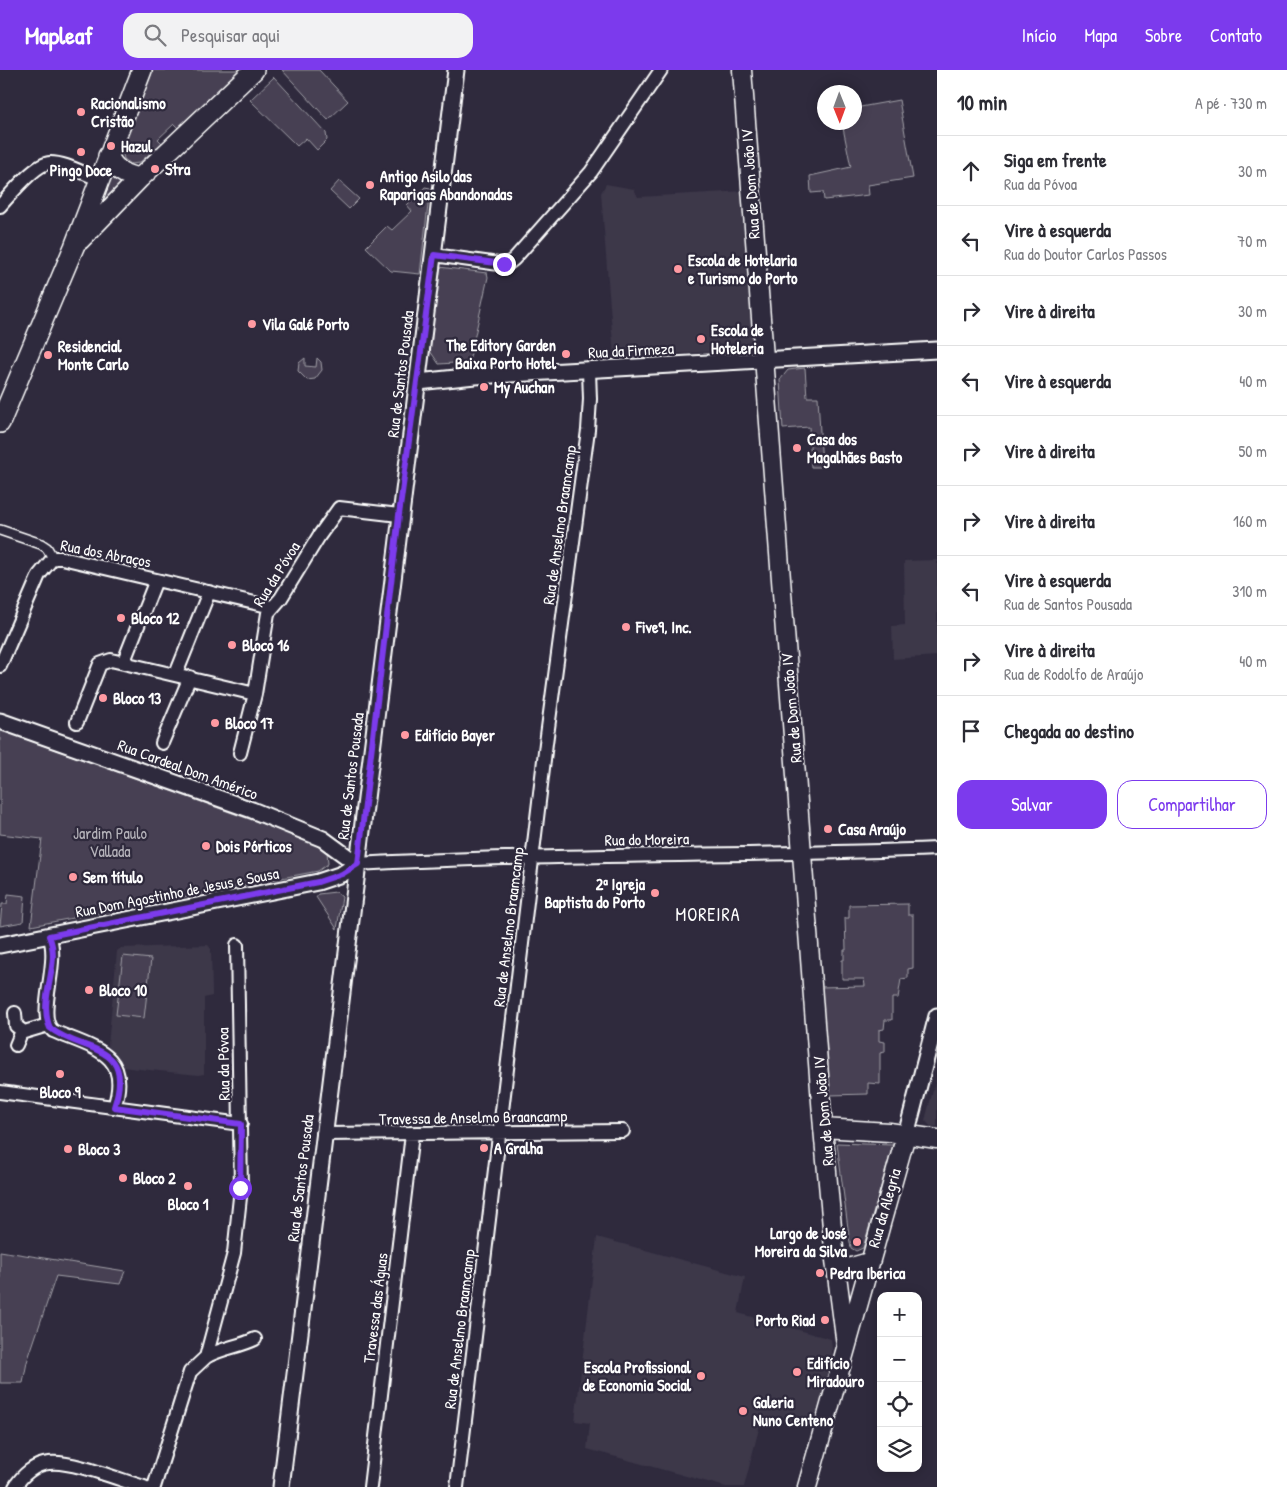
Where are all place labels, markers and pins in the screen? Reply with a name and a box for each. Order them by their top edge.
place label: Racionalismo Cristão [91,92,166,132]
marker: Racionalismo Cristão [75,106,87,118]
place label: Hazul [121,135,153,157]
marker: Hazul [105,140,117,152]
marker: Pingo Doce [75,146,87,158]
place label: Stra [165,158,191,180]
place label: Pingo Doce [50,159,113,182]
marker: Stra [149,163,161,175]
place label: Antigo Asilo das Raparigas Abandonadas [380,165,513,206]
marker: Antigo Asilo das Raparigas Abandonadas [364,179,376,191]
place label: Escola de Hotelaria e Turismo do Porto [688,249,798,289]
marker: Escola de Hotelaria e Turismo do Porto [672,263,684,275]
place label: Vila Galé Porto [262,313,350,335]
marker: Vila Galé Porto [246,318,258,330]
place label: Escola de Hoteleria [711,319,764,359]
marker: Escola de Hoteleria [695,333,707,345]
place label: The Editory Garden Baixa Porto Hotel [445,334,557,374]
place label: Residencial Monte Carlo [58,335,129,375]
marker: The Editory Garden Baixa Porto Hotel [560,348,572,360]
marker: Residencial Monte Carlo [42,349,54,361]
place label: My Auchan [494,376,555,399]
marker: My Auchan [478,381,490,393]
place label: Casa dos Magalhães Basto [807,428,903,469]
marker: Casa dos Magalhães Basto [791,442,803,454]
place label: Bloco 12 [131,607,180,629]
marker: Bloco 12 [115,612,127,624]
place label: Five9, Inc. [635,616,692,638]
marker: Five9, Inc. [620,621,632,633]
place label: Bloco 16 [242,634,290,656]
marker: Bloco 16 [226,639,238,651]
place label: Bloco 13 [113,687,161,709]
marker: Bloco 13 [97,692,109,704]
place label: Bloco 17 [225,712,274,734]
marker: Bloco 17 [209,717,221,729]
place label: Edifício Bayer [415,724,496,747]
marker: Edifício Bayer [399,729,411,741]
place label: Casa Araújo [838,818,907,840]
marker: Casa Araújo [822,823,834,835]
place label: Dois Pórticos [216,835,293,857]
marker: Dois Pórticos [200,840,212,852]
place label: Sem título [83,866,144,888]
marker: Sem título [67,871,79,883]
place label: 2ª Igreja Baptista do Porto [544,873,646,914]
marker: 2ª Igreja Baptista do Porto [649,887,661,899]
place label: Bloco 10 [99,979,147,1001]
marker: Bloco 10 [83,984,95,996]
marker: Bloco 9 [54,1068,66,1080]
place label: Bloco 9 [39,1081,81,1103]
place label: A Gralha [494,1137,544,1159]
place label: Bloco 3 [78,1138,120,1160]
marker: A Gralha [478,1142,490,1154]
marker: Bloco 3 [62,1143,74,1155]
place label: Bloco 2 [133,1167,176,1189]
marker: Bloco 2 [117,1172,129,1184]
marker: Bloco 1 [182,1180,194,1192]
place label: Bloco 1 [168,1193,209,1215]
place label: Largo de José Moreira da Silva [755,1222,848,1262]
marker: Largo de José Moreira da Silva [851,1236,863,1248]
place label: Pedra Iberica [830,1262,906,1284]
marker: Pedra Iberica [814,1267,826,1279]
place label: Porto Riad [756,1309,816,1331]
marker: Porto Riad [819,1314,831,1326]
place label: Edifício Miradouro [807,1352,865,1392]
place label: Escola Profissional de Economia Social [583,1356,692,1396]
marker: Edifício Miradouro [791,1366,803,1378]
marker: Escola Profissional de Economia Social [695,1370,707,1382]
place label: Galeria Nuno Centeno [753,1391,834,1431]
marker: Galeria Nuno Centeno [737,1405,749,1417]

